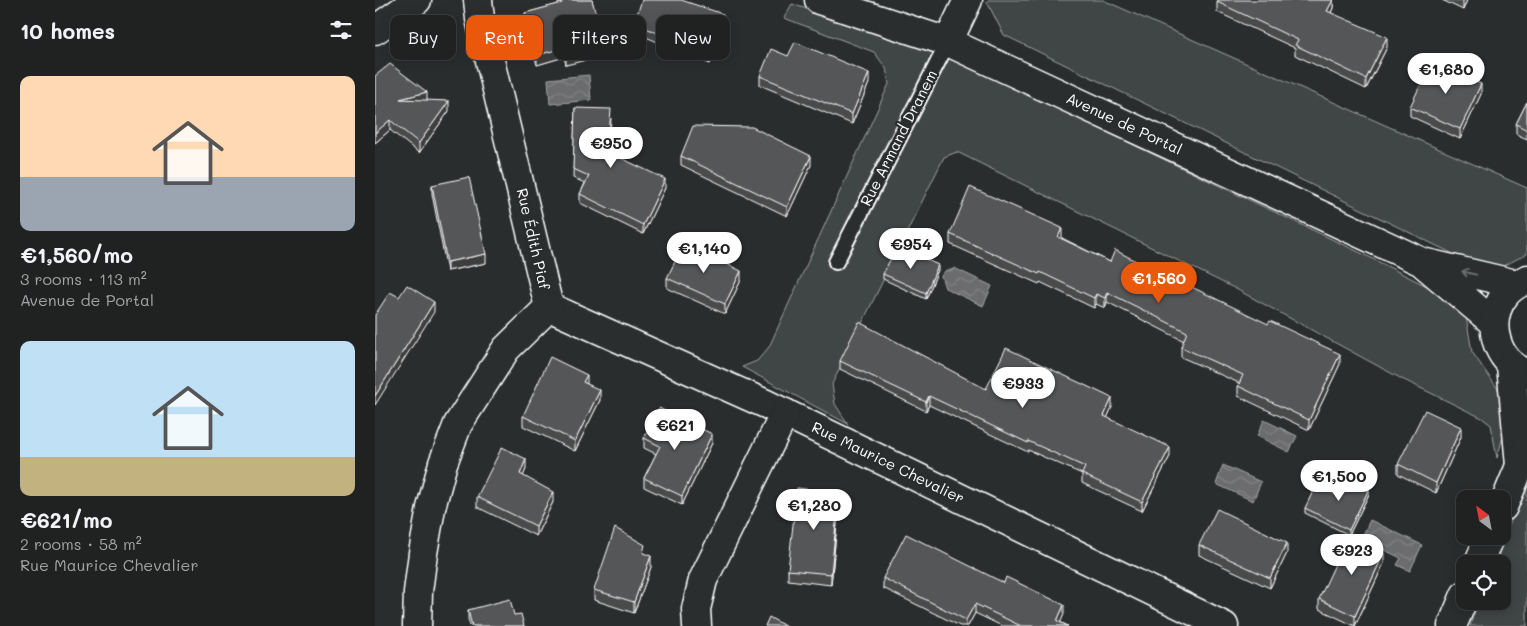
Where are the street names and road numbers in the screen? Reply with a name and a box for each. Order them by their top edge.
street label: Rue Armand Dranem [855,66,941,209]
street label: Avenue de Portal [1063,87,1186,159]
street label: Rue Édith Piaf [513,186,556,293]
street label: Rue Maurice Chevalier [809,416,968,508]

